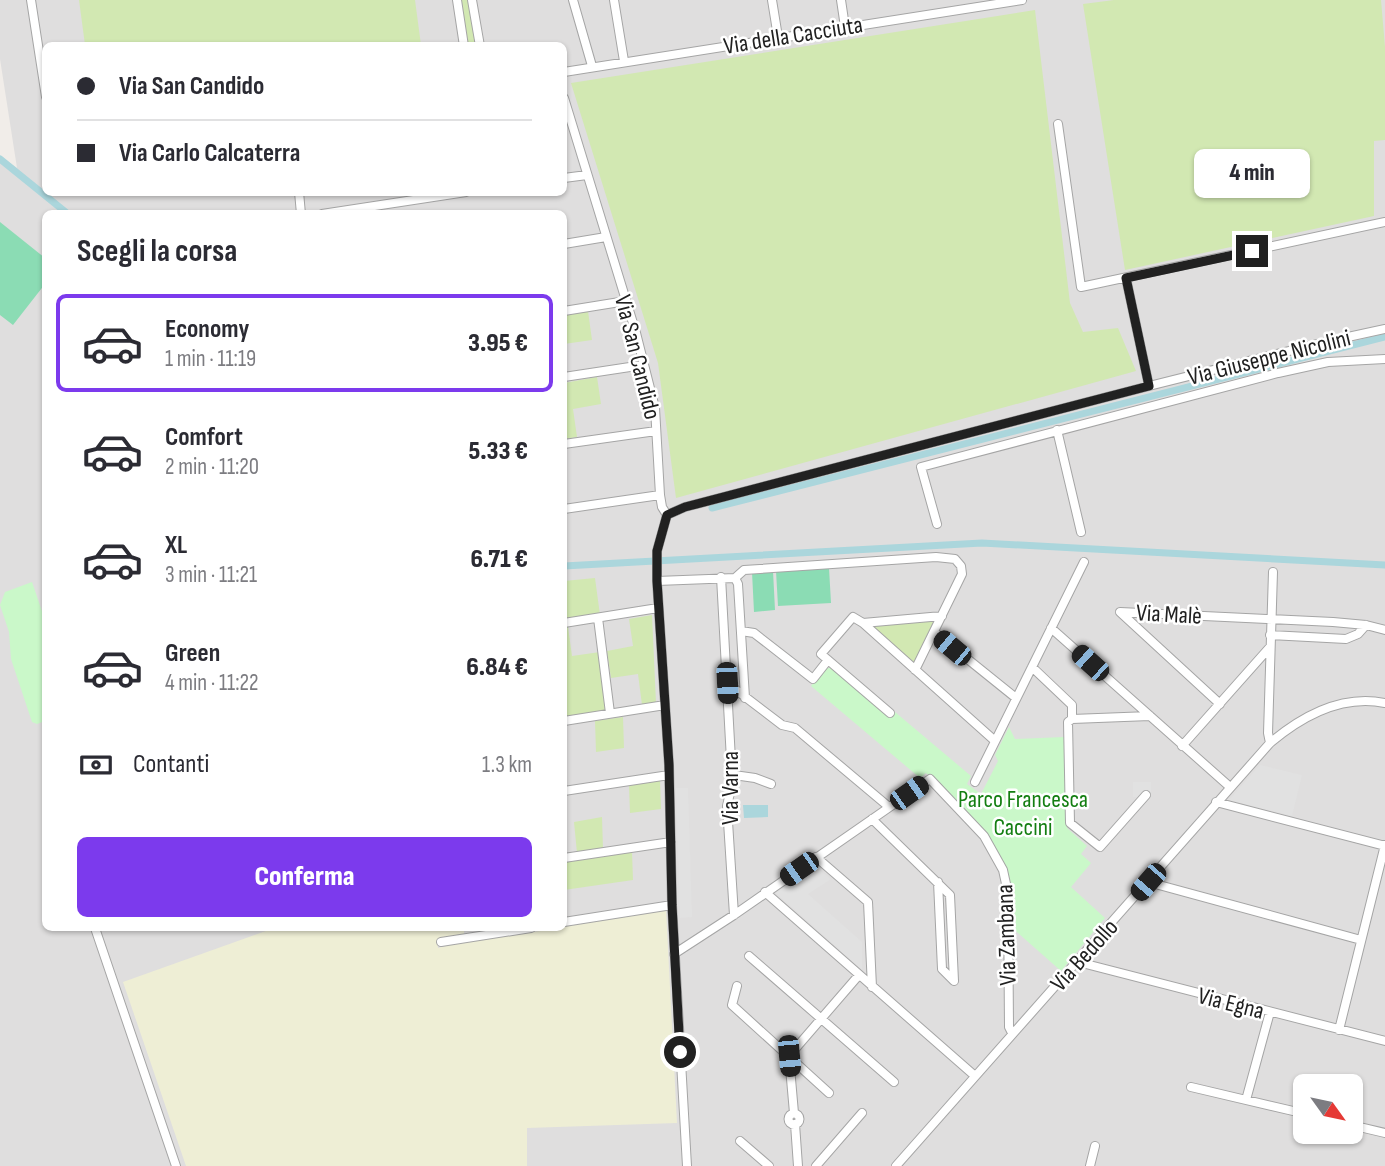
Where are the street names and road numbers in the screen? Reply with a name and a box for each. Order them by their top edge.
street label: Via della Cacciuta [721,10,865,61]
street label: Via San Candido [608,292,667,422]
street label: Via Giuseppe Nicolini [1185,323,1354,392]
street label: Via Malè [1135,598,1203,631]
street label: Via Varna [716,751,745,825]
street label: Via Zambana [990,884,1023,986]
street label: Via Bedollo [1044,913,1124,998]
street label: Via Egna [1195,981,1267,1026]

